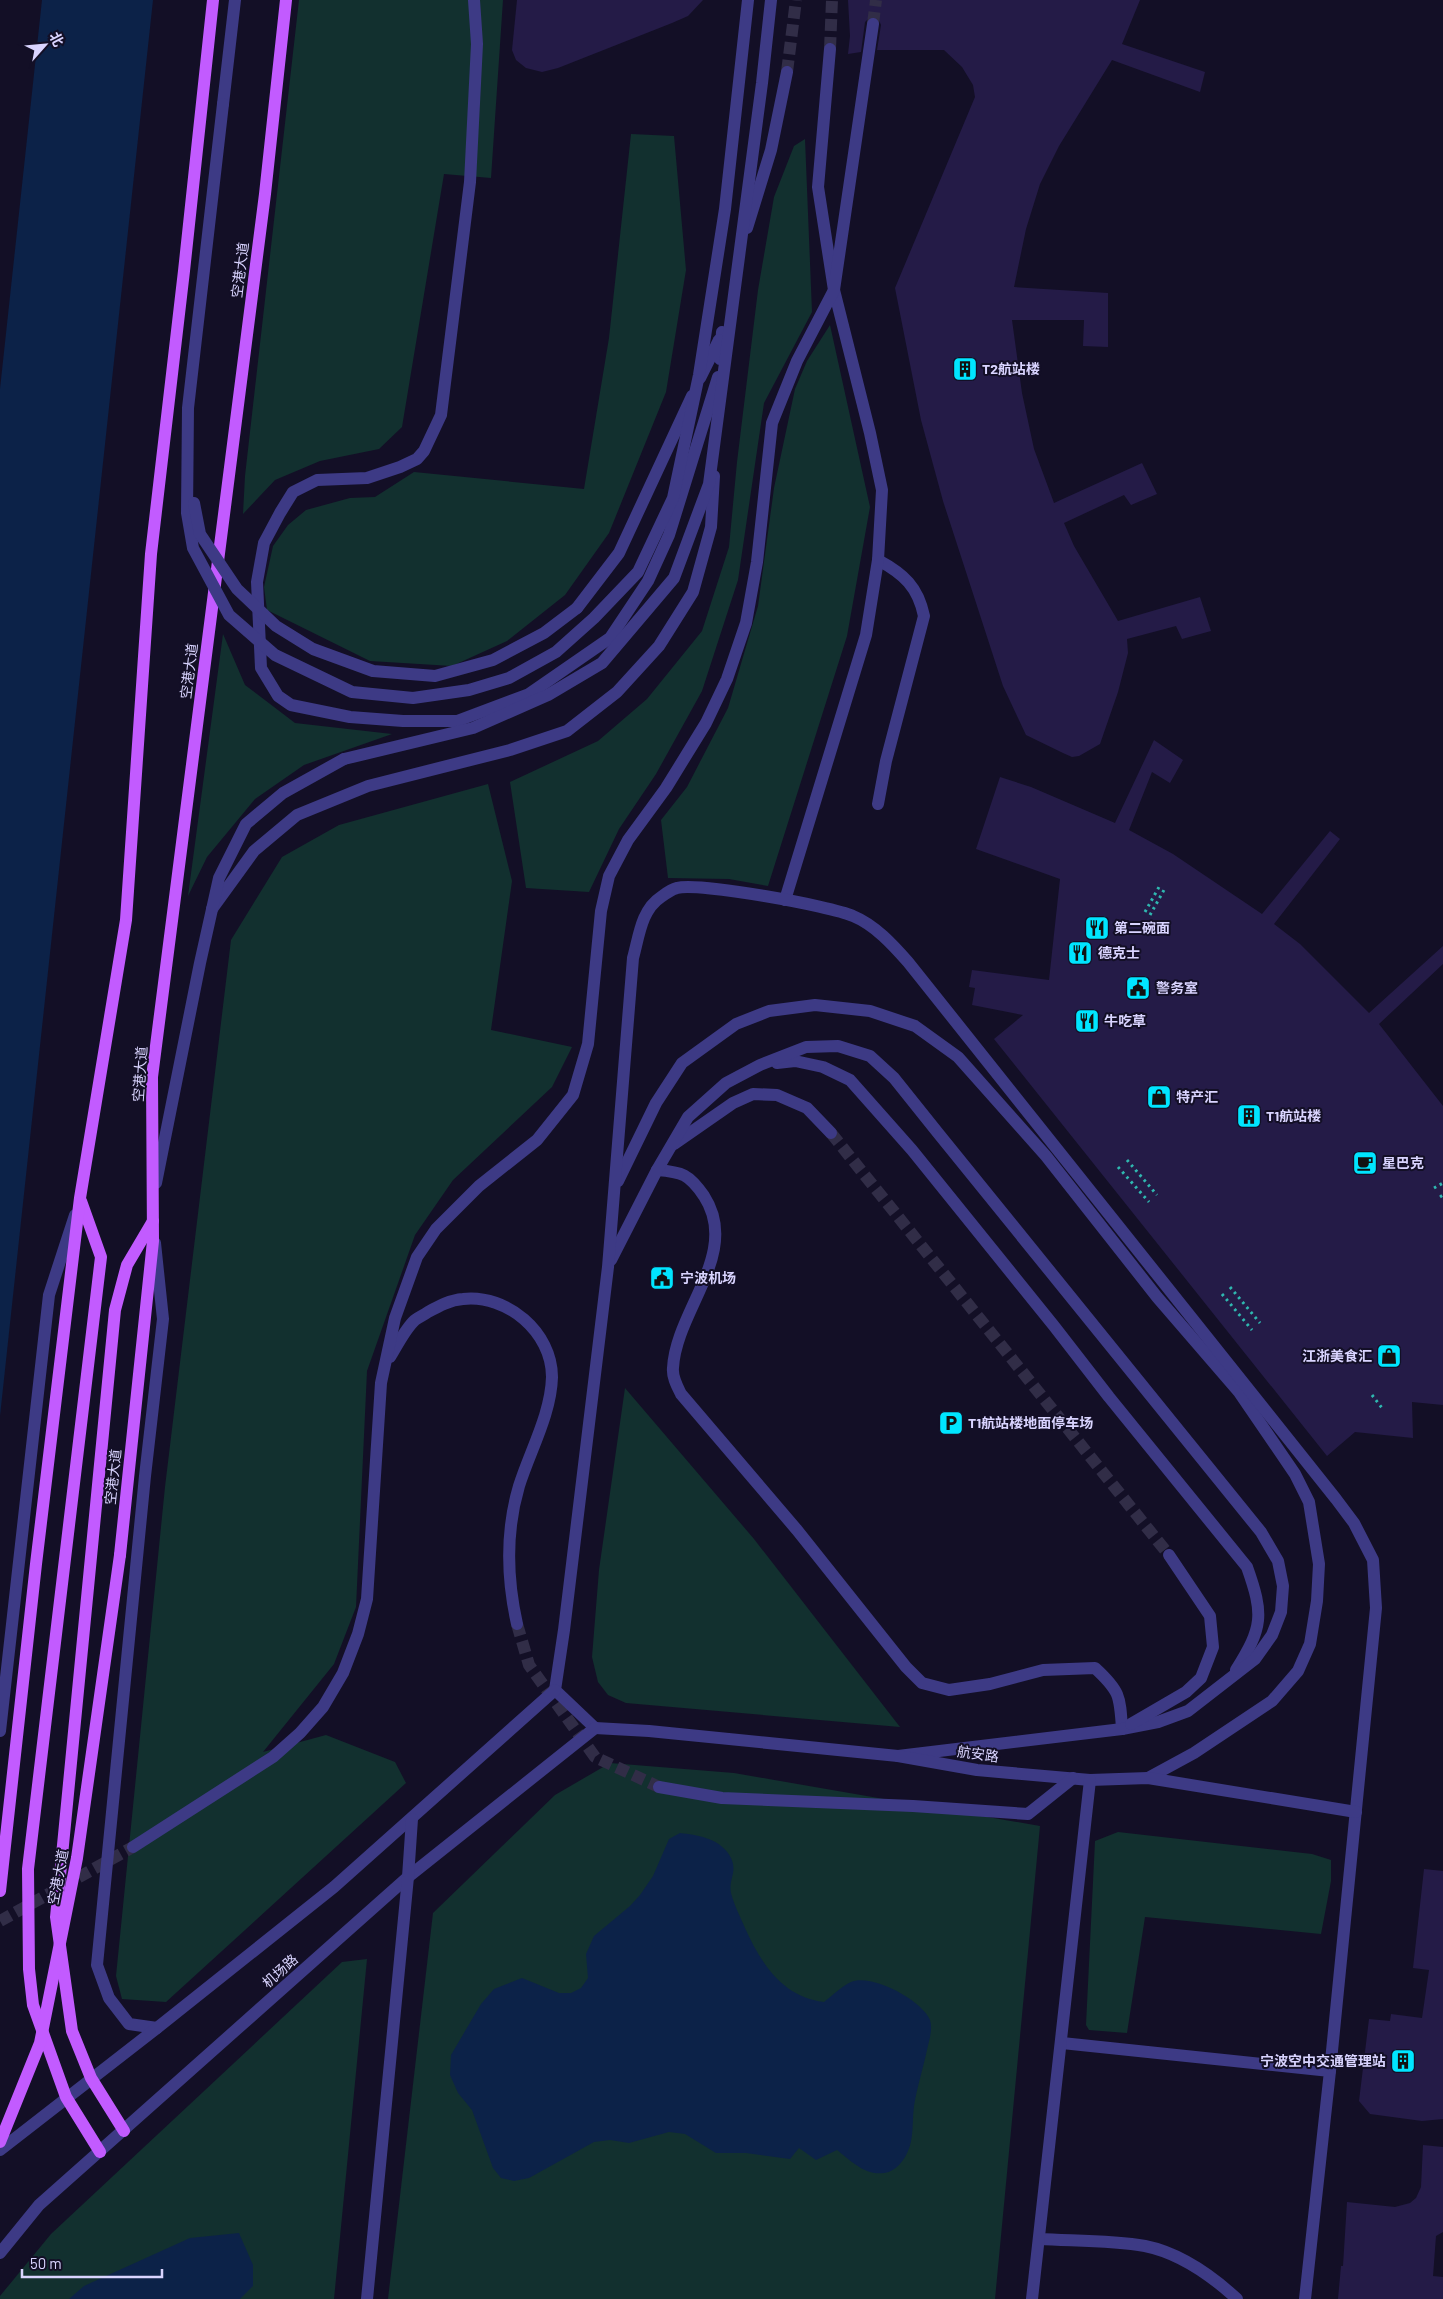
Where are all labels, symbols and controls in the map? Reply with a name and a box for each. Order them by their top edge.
north arrow [20,20,70,70]
text: 北 [46,29,68,49]
street label: 空港大道 [228,241,251,299]
building icon: T2航站楼 [952,356,978,382]
place label: T2航站楼 [982,360,1040,377]
street label: 空港大道 [177,642,200,700]
restaurant icon: 第二碗面 [1084,915,1110,941]
place label: 第二碗面 [1114,919,1170,936]
restaurant icon: 德克士 [1067,940,1093,966]
place label: 德克士 [1098,944,1140,961]
public building icon: 警务室 [1125,975,1151,1001]
place label: 警务室 [1156,979,1198,996]
restaurant icon: 牛吃草 [1074,1008,1100,1034]
place label: 牛吃草 [1104,1012,1146,1029]
street label: 空港大道 [129,1045,150,1102]
shop icon: 特产汇 [1146,1084,1172,1110]
place label: 特产汇 [1176,1088,1218,1105]
building icon: T1航站楼 [1236,1103,1262,1129]
place label: T1航站楼 [1266,1107,1321,1124]
cafe icon: 星巴克 [1352,1150,1378,1176]
place label: 星巴克 [1382,1154,1424,1171]
public building icon: 宁波机场 [649,1265,675,1291]
place label: 宁波机场 [680,1269,736,1286]
shop icon: 江浙美食汇 [1376,1343,1402,1369]
place label: 江浙美食汇 [1302,1347,1372,1364]
parking icon: T1航站楼地面停车场 [938,1410,964,1436]
place label: T1航站楼地面停车场 [968,1414,1093,1431]
street label: 空港大道 [101,1448,124,1506]
street label: 航安路 [956,1742,1000,1765]
street label: 空港大道 [44,1848,71,1906]
street label: 机场路 [258,1950,301,1991]
building icon: 宁波空中交通管理站 [1390,2048,1416,2074]
place label: 宁波空中交通管理站 [1260,2052,1386,2069]
scale bar [22,2246,162,2278]
text: 50 m [30,2254,62,2272]

